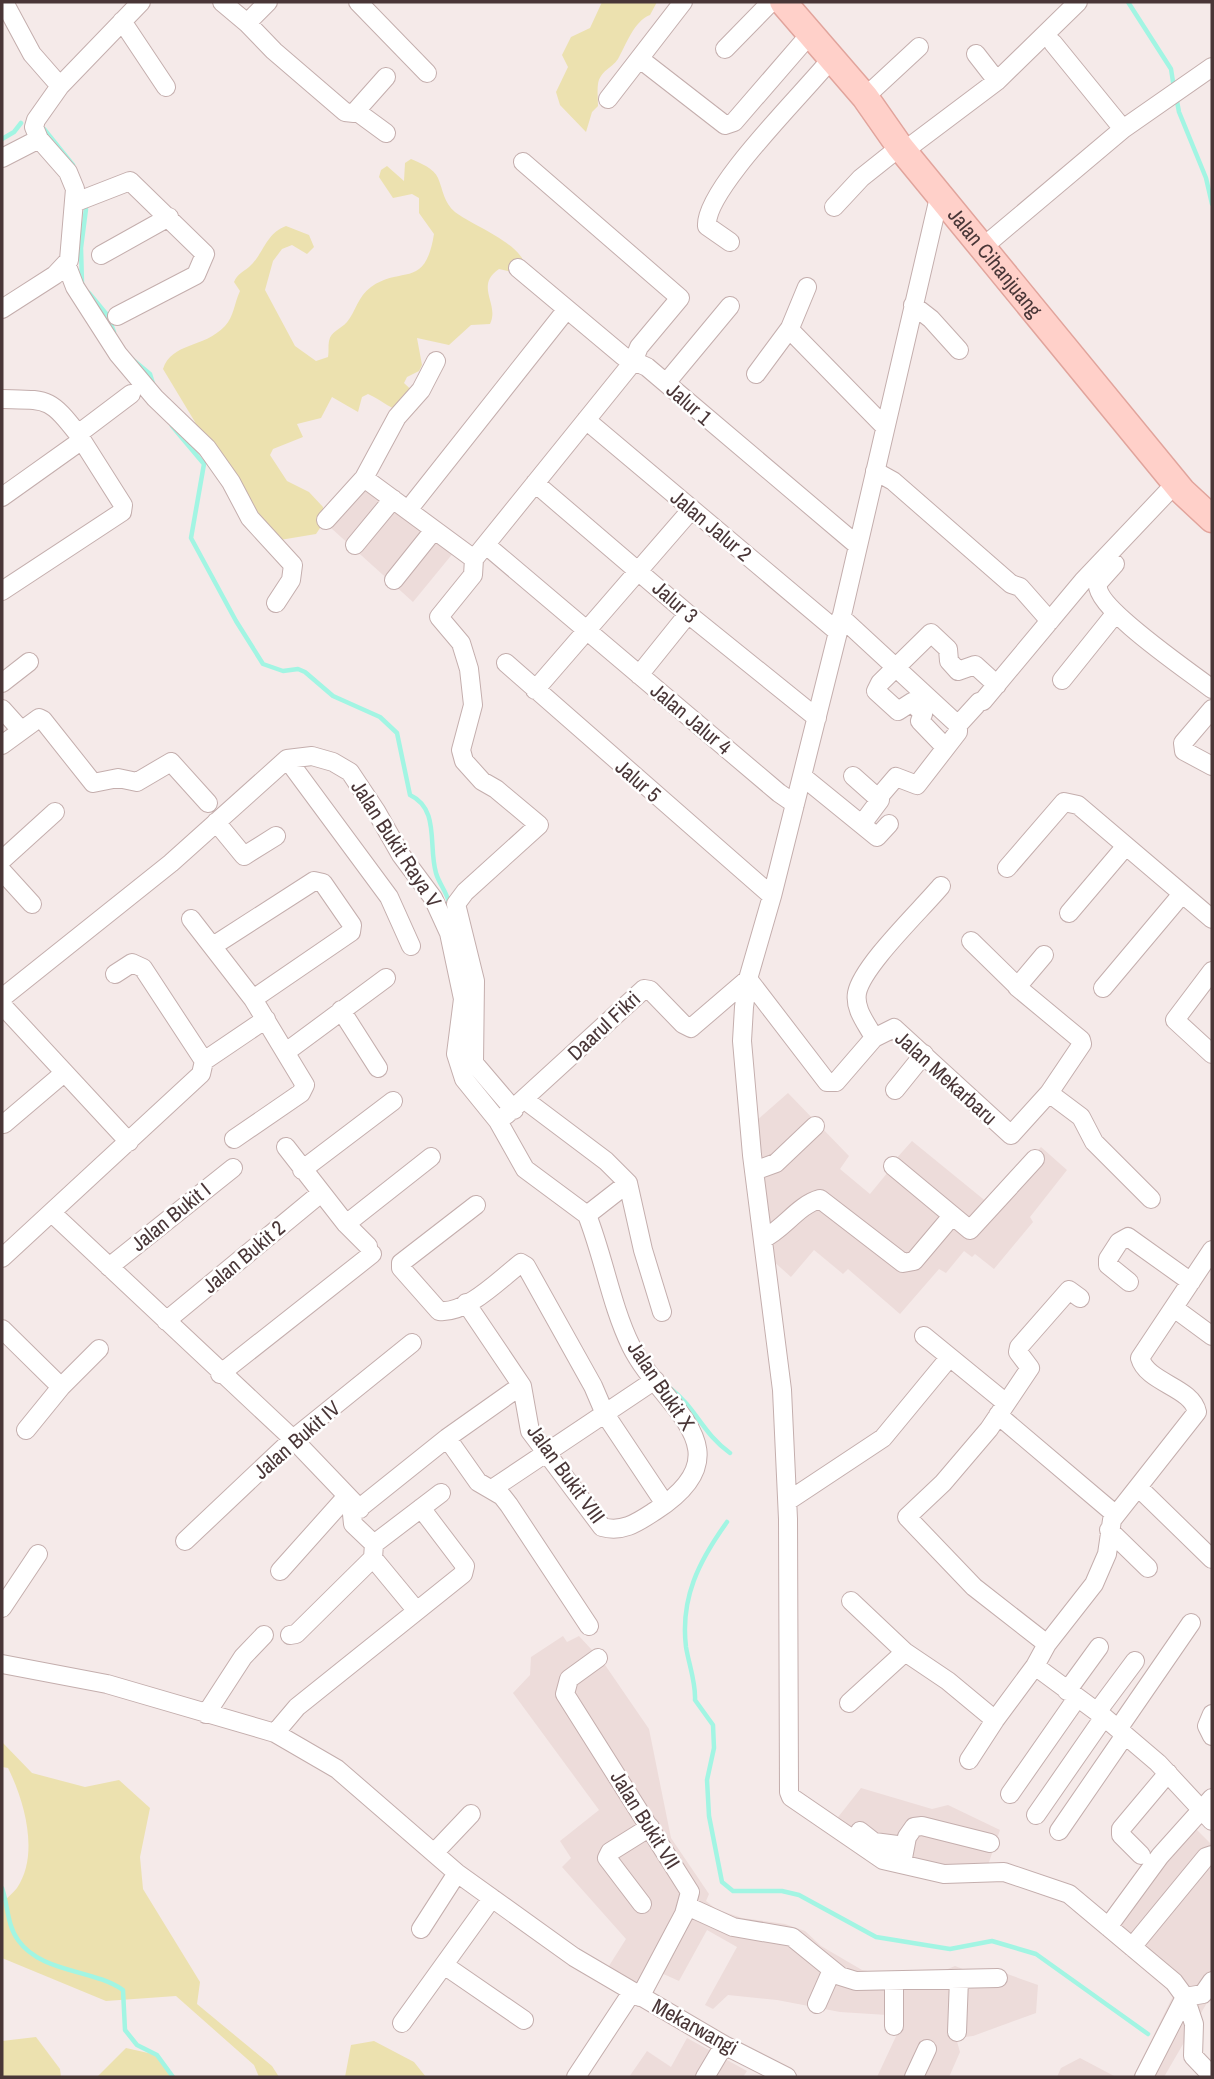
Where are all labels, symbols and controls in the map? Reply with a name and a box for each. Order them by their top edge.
street label: Jalan Cihanjuang [941,201,1049,324]
street label: Jalur 1 [660,376,719,432]
street label: Jalan Jalur 2 [665,483,758,568]
street label: Jalur 3 [646,574,704,630]
street label: Jalan Jalur 4 [645,676,738,761]
street label: Jalur 5 [609,753,667,809]
street label: Jalan Bukit Raya V [344,774,449,913]
street label: Daarul Fikri [561,984,646,1067]
street label: Jalan Mekarbaru [889,1024,1004,1131]
street label: Jalan Bukit I [125,1176,217,1258]
street label: Jalan Bukit 2 [196,1214,291,1300]
street label: Jalan Bukit X [621,1336,702,1436]
street label: Jalan Bukit IV [247,1393,347,1485]
street label: Jalan Bukit VIII [521,1418,612,1529]
street label: Jalan Bukit VII [604,1765,687,1875]
street label: Mekarwangi [647,1991,743,2062]

